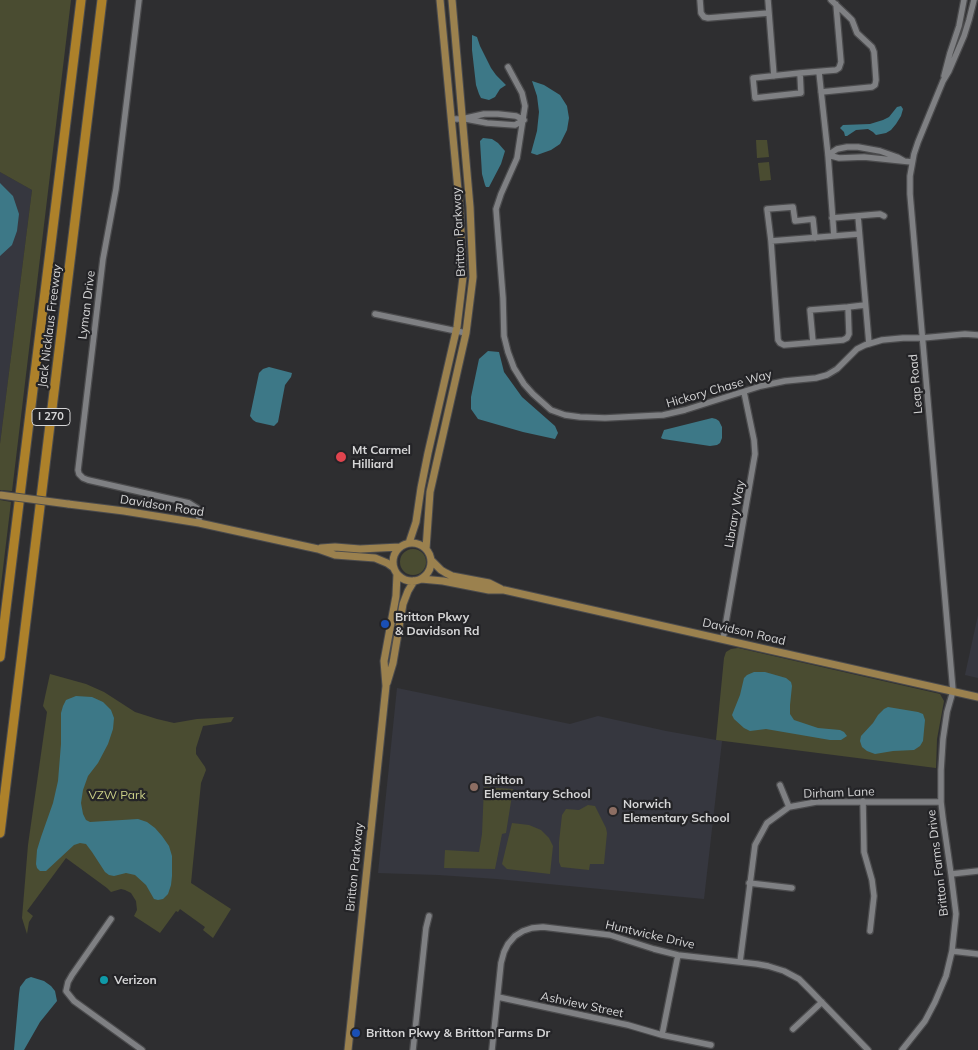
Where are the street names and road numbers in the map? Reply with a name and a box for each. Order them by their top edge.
street label: Britton Parkway [449,187,469,277]
street label: Jack Nicklaus Freeway [35,264,65,388]
street label: Lyman Drive [76,270,98,340]
street label: Leap Road [906,354,926,414]
street label: Hickory Chase Way [664,367,774,411]
road number: I 270 [32,408,70,426]
street label: Library Way [722,479,748,549]
street label: Davidson Road [119,492,205,520]
street label: Davidson Road [701,615,787,649]
street label: Dirham Lane [803,785,875,801]
street label: Britton Farms Drive [924,809,952,917]
street label: Britton Parkway [343,822,367,912]
street label: Huntwicke Drive [604,918,696,952]
street label: Ashview Street [539,989,625,1021]

